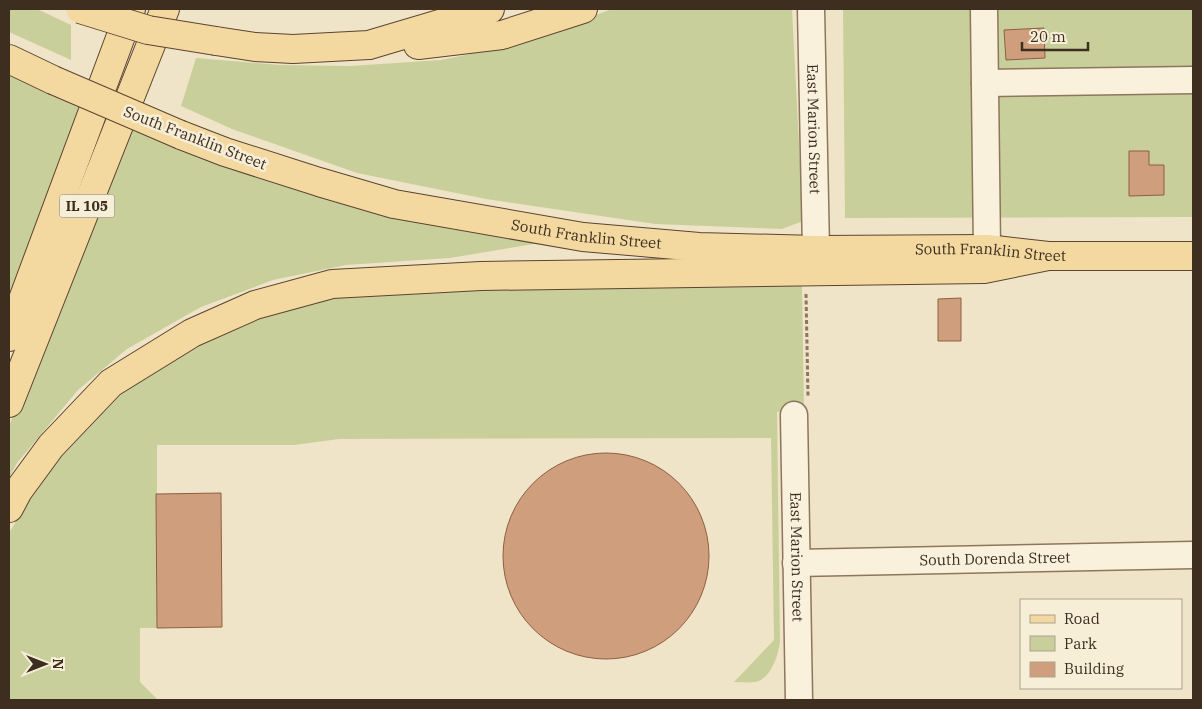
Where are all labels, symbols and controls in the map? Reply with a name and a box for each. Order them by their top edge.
scale bar [1022,20,1088,52]
text: 20 m [1030,27,1066,46]
street label: East Marion Street [803,64,825,194]
street label: South Franklin Street [121,102,269,174]
road number: IL 105 [59,195,114,218]
street label: South Franklin Street [510,215,662,253]
street label: South Franklin Street [915,239,1066,265]
street label: East Marion Street [786,492,808,622]
street label: South Dorenda Street [919,547,1071,570]
legend [1020,599,1182,689]
text: Road [1064,609,1100,628]
text: Park [1064,634,1097,653]
north arrow [20,639,70,689]
text: N [49,658,67,670]
text: Building [1064,659,1124,678]

